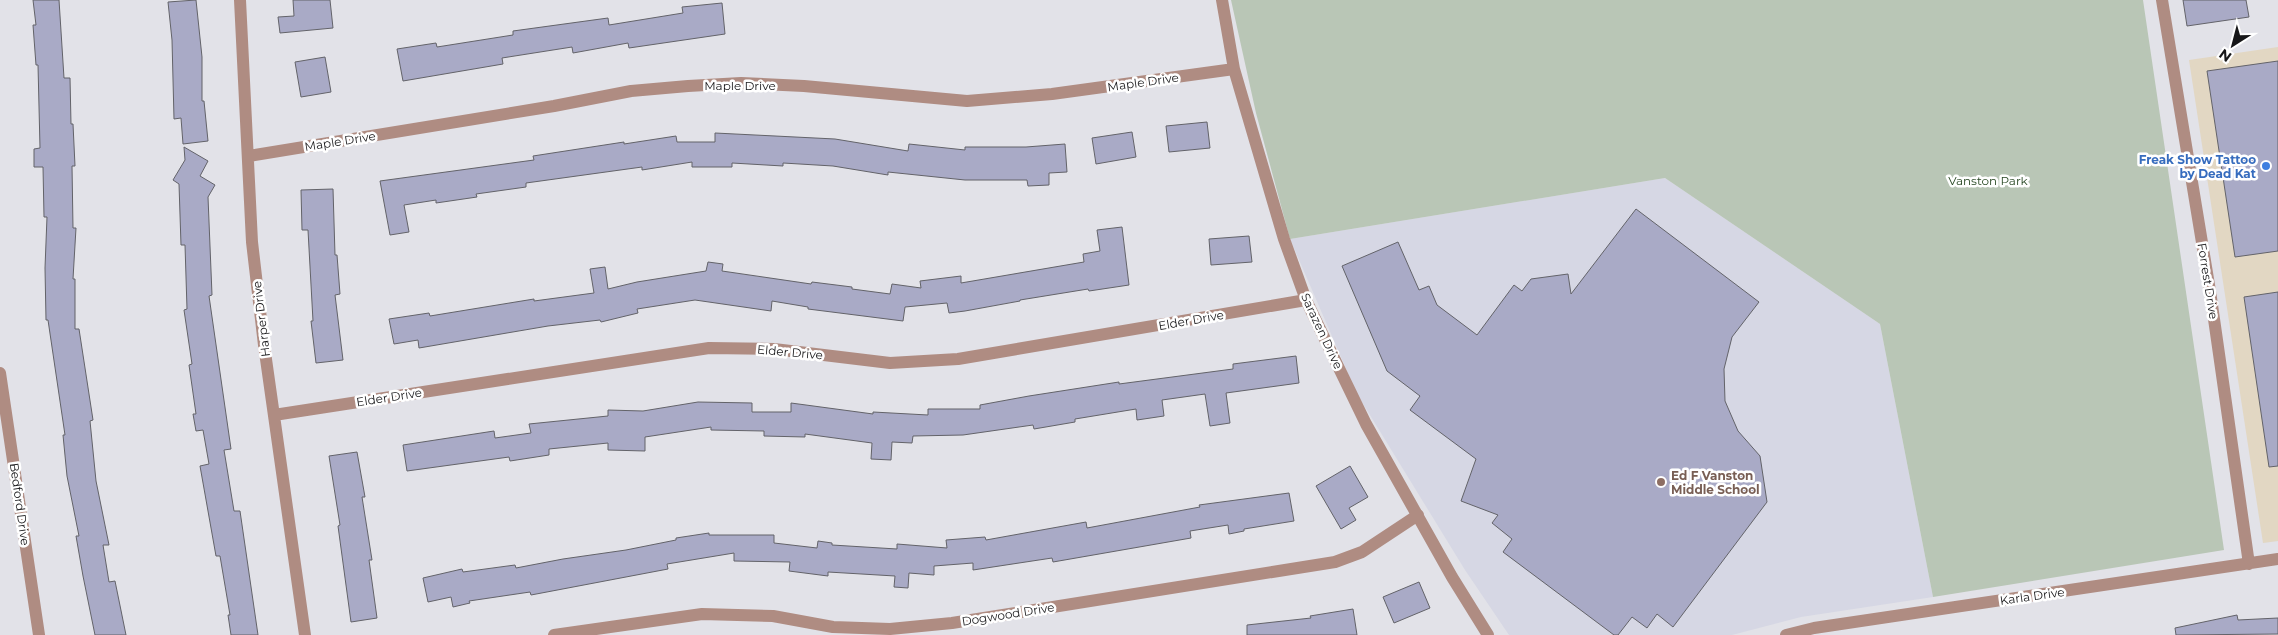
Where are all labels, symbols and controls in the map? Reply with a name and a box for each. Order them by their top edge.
north arrow [2208,20,2258,70]
text: N [2215,45,2235,66]
street label: Maple Drive [1106,70,1180,94]
street label: Maple Drive [704,78,776,93]
street label: Maple Drive [303,128,377,154]
place label: Freak Show Tattoo by Dead Kat [2139,152,2257,181]
marker: Freak Show Tattoo by Dead Kat [2260,160,2272,172]
park label: Vanston Park [1948,173,2029,188]
street label: Forrest Drive [2195,242,2221,320]
street label: Harper Drive [249,280,273,358]
street label: Sarazen Drive [1298,291,1346,371]
street label: Elder Drive [1157,307,1225,333]
street label: Elder Drive [756,342,824,362]
street label: Elder Drive [355,384,423,410]
street label: Bedford Drive [7,462,33,546]
place label: Ed F Vanston Middle School [1671,468,1760,497]
marker: Ed F Vanston Middle School [1655,476,1667,488]
street label: Karla Drive [1999,584,2065,608]
street label: Dogwood Drive [961,599,1055,629]

